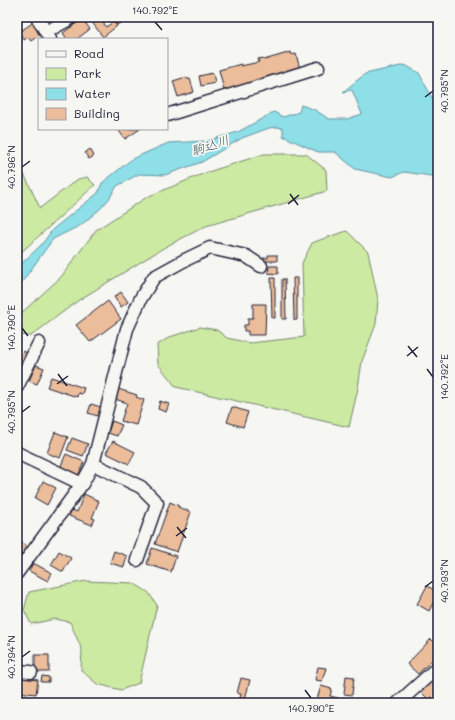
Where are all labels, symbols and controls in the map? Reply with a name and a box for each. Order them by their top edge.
text: 140.792°E [132,3,178,17]
legend [38,38,168,130]
text: Road [74,45,104,61]
text: Park [74,65,101,81]
text: 40.795°N [437,69,451,113]
text: Water [74,85,111,101]
text: Building [74,105,120,121]
water label: 駒込川 [189,130,231,159]
text: 40.796°N [4,145,18,189]
text: 140.790°E [4,304,18,351]
text: 140.792°E [437,354,451,400]
text: 40.795°N [4,390,18,434]
text: 40.793°N [437,559,451,603]
text: 40.794°N [4,635,18,679]
text: 140.790°E [288,701,335,715]

